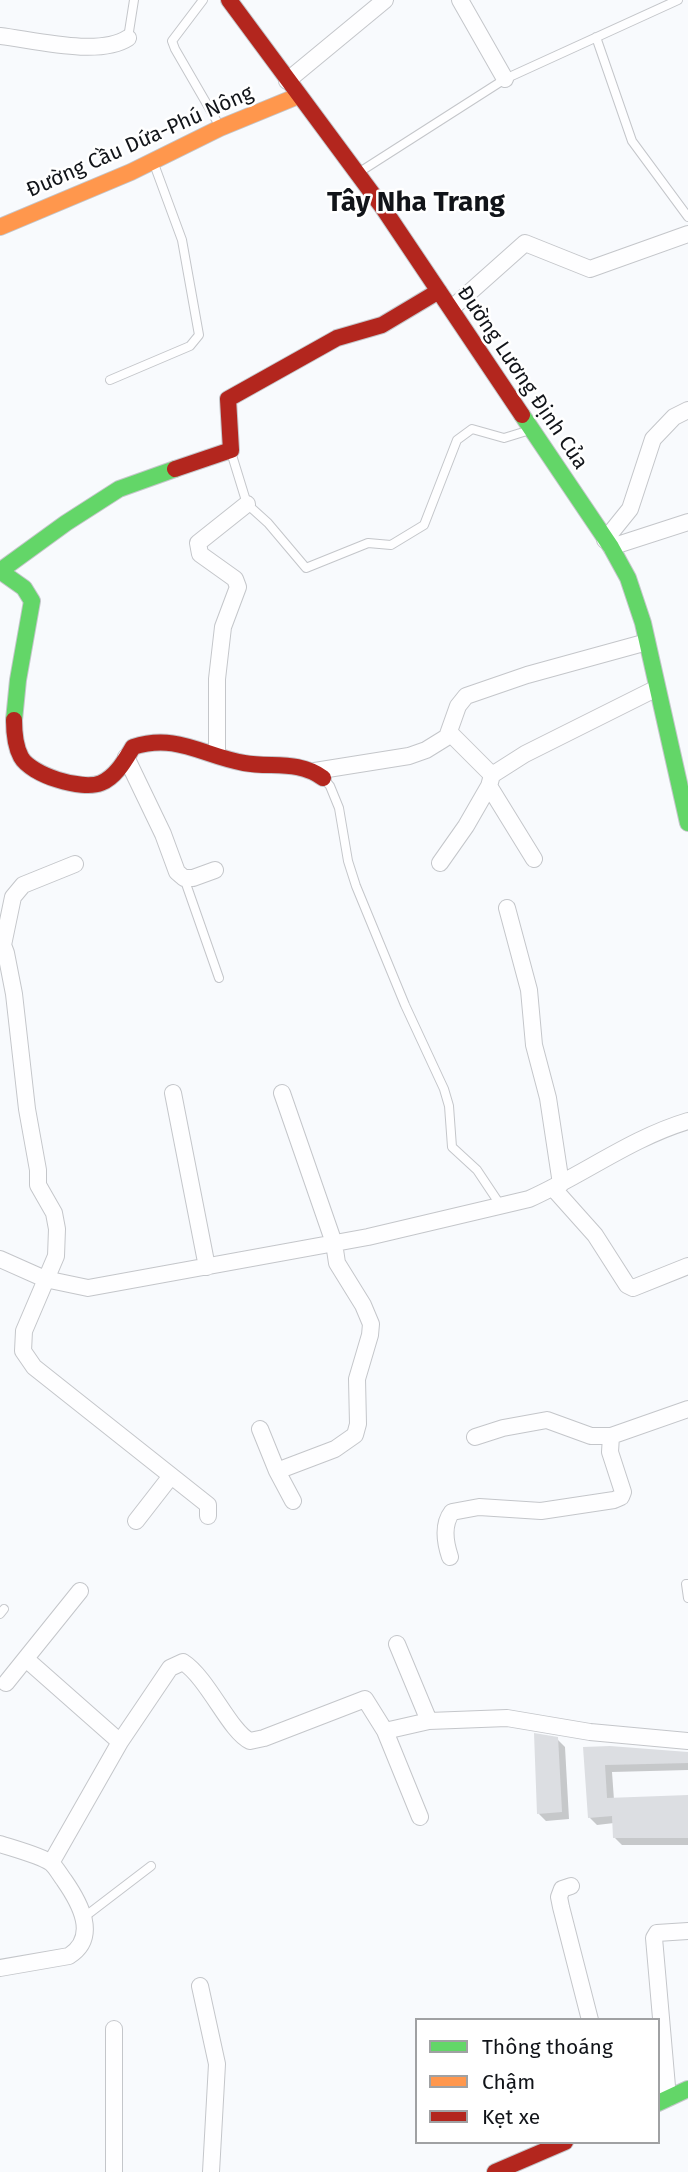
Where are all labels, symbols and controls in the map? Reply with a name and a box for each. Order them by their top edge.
street label: Đường Cầu Dứa-Phú Nông [23,81,257,203]
district label: Tây Nha Trang [327,186,505,220]
street label: Đường Lương Định Của [451,281,593,475]
legend [415,2018,660,2144]
text: Thông thoáng [482,2034,613,2060]
text: Chậm [482,2069,535,2095]
text: Kẹt xe [482,2104,540,2130]

